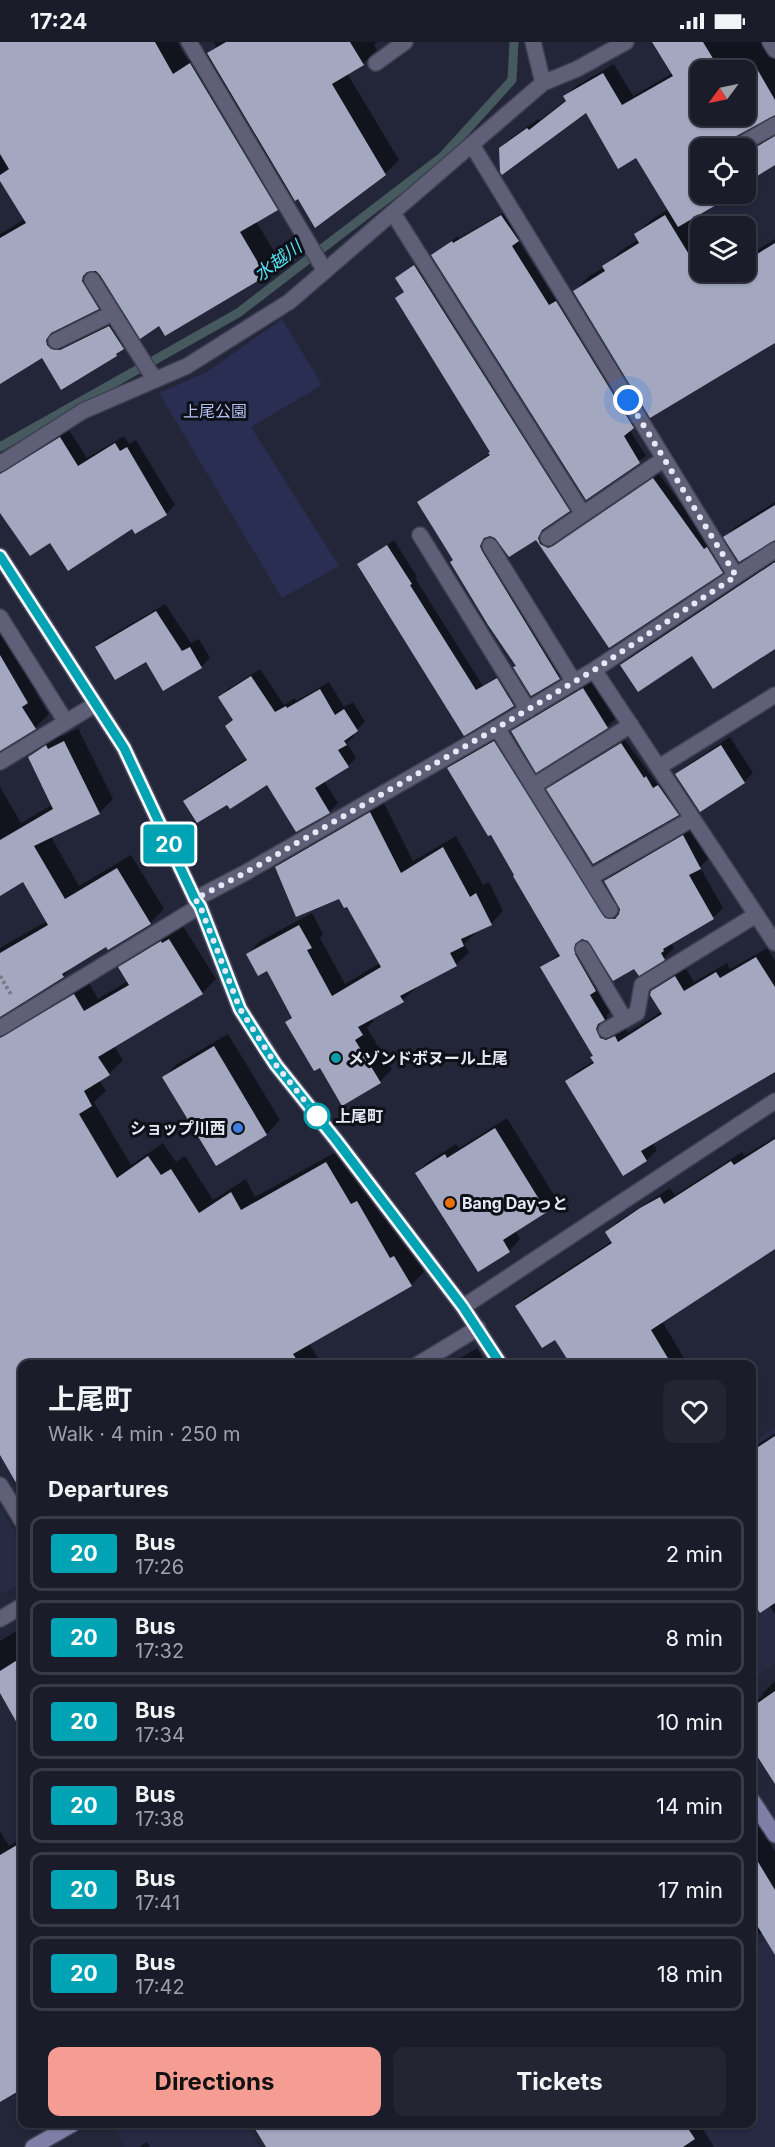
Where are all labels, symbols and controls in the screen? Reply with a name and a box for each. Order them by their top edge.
text: 17:24 [30,8,87,34]
north arrow [690,60,756,126]
map controls [690,60,756,282]
button: locate [690,138,756,204]
button: layers [690,216,756,282]
water label: 水越川 [250,235,307,285]
your location [613,385,643,415]
park label: 上尾公園 [183,401,247,421]
line badge: 20 [142,824,196,864]
text: 20 [155,832,183,857]
place label: メゾンドボヌール上尾 [348,1048,508,1068]
marker: メゾンドボヌール上尾 [329,1051,343,1065]
marker: 上尾町 [304,1103,330,1129]
place label: 上尾町 [335,1106,383,1126]
place label: ショップ川西 [130,1118,226,1138]
marker: ショップ川西 [231,1121,245,1135]
place label: Bang Dayっと [462,1193,568,1213]
marker: Bang Dayっと [443,1196,457,1210]
button: heart [663,1380,726,1443]
text: 上尾町 [48,1382,132,1416]
text: Walk · 4 min · 250 m [48,1422,241,1446]
text: Departures [48,1476,169,1502]
text: Bus [135,1529,176,1555]
text: 20 [70,1541,98,1566]
text: 2 min [666,1541,723,1567]
text: 17:26 [135,1555,184,1579]
text: Bus [135,1613,176,1639]
text: 20 [70,1625,98,1650]
text: 8 min [666,1625,723,1651]
text: 17:32 [135,1639,184,1663]
text: Bus [135,1697,176,1723]
text: 20 [70,1709,98,1734]
text: 10 min [656,1709,723,1735]
text: 17:34 [135,1723,185,1747]
text: Bus [135,1781,176,1807]
text: 20 [70,1793,98,1818]
text: 14 min [656,1793,723,1819]
text: 17:38 [135,1807,184,1831]
text: Bus [135,1865,176,1891]
text: 20 [70,1877,98,1902]
text: 17 min [658,1877,723,1903]
text: 17:41 [135,1891,180,1915]
text: Bus [135,1949,176,1975]
text: 20 [70,1961,98,1986]
text: 18 min [657,1961,723,1987]
text: 17:42 [135,1975,185,1999]
button: Directions [48,2047,381,2116]
button: Tickets [393,2047,726,2116]

